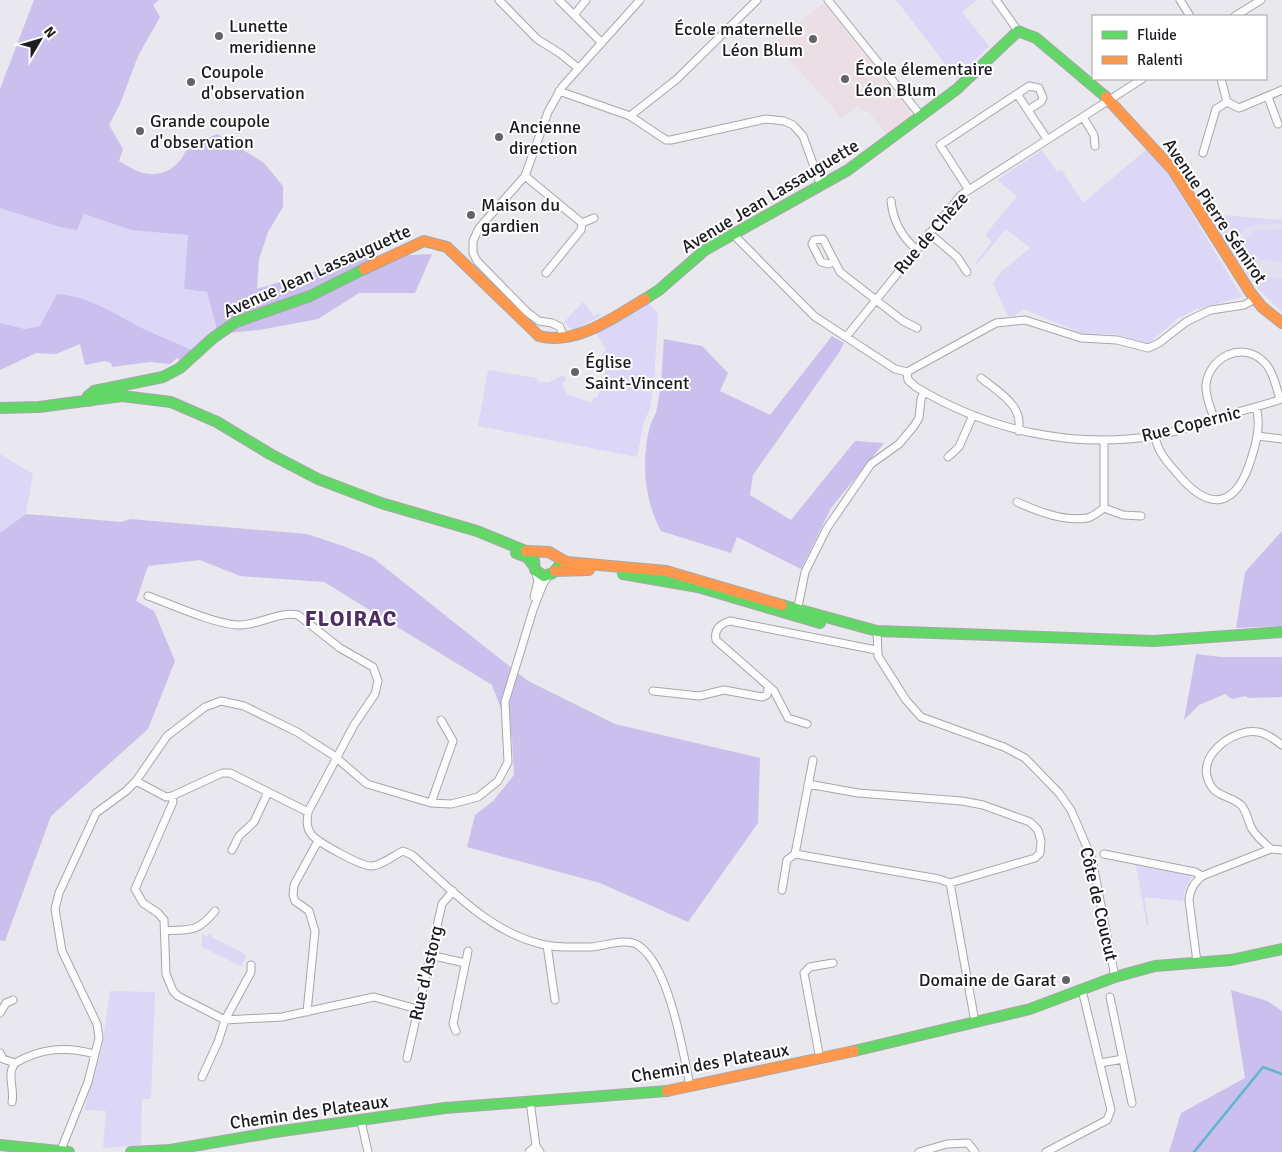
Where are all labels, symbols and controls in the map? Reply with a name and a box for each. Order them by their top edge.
north arrow [15,15,65,65]
place label: Lunette meridienne [229,15,316,58]
legend [1092,15,1267,80]
place label: École maternelle Léon Blum [674,18,803,61]
text: N [40,23,60,41]
text: Fluide [1137,26,1177,44]
marker: Lunette meridienne [213,30,225,42]
marker: École maternelle Léon Blum [807,33,819,45]
text: Ralenti [1137,51,1183,69]
place label: École élementaire Léon Blum [855,58,993,101]
place label: Coupole d'observation [201,61,305,104]
marker: École élementaire Léon Blum [839,73,851,85]
marker: Coupole d'observation [185,76,197,88]
place label: Grande coupole d'observation [150,110,270,153]
place label: Ancienne direction [509,116,581,159]
marker: Grande coupole d'observation [134,125,146,137]
marker: Ancienne direction [493,131,505,143]
street label: Avenue Jean Lassauguette [677,134,863,258]
street label: Avenue Pierre Sémirot [1158,134,1272,288]
street label: Rue de Chèze [889,187,973,279]
place label: Maison du gardien [481,194,560,237]
marker: Maison du gardien [465,209,477,221]
street label: Avenue Jean Lassauguette [220,220,414,322]
place label: Église Saint-Vincent [585,351,689,394]
marker: Église Saint-Vincent [569,366,581,378]
street label: Rue Copernic [1139,401,1243,447]
district label: FLOIRAC [305,605,397,632]
street label: Côte de Coucut [1075,845,1123,963]
street label: Rue d'Astorg [404,923,448,1023]
place label: Domaine de Garat [919,969,1056,991]
marker: Domaine de Garat [1060,974,1072,986]
street label: Chemin des Plateaux [629,1038,791,1088]
street label: Chemin des Plateaux [228,1090,390,1134]

